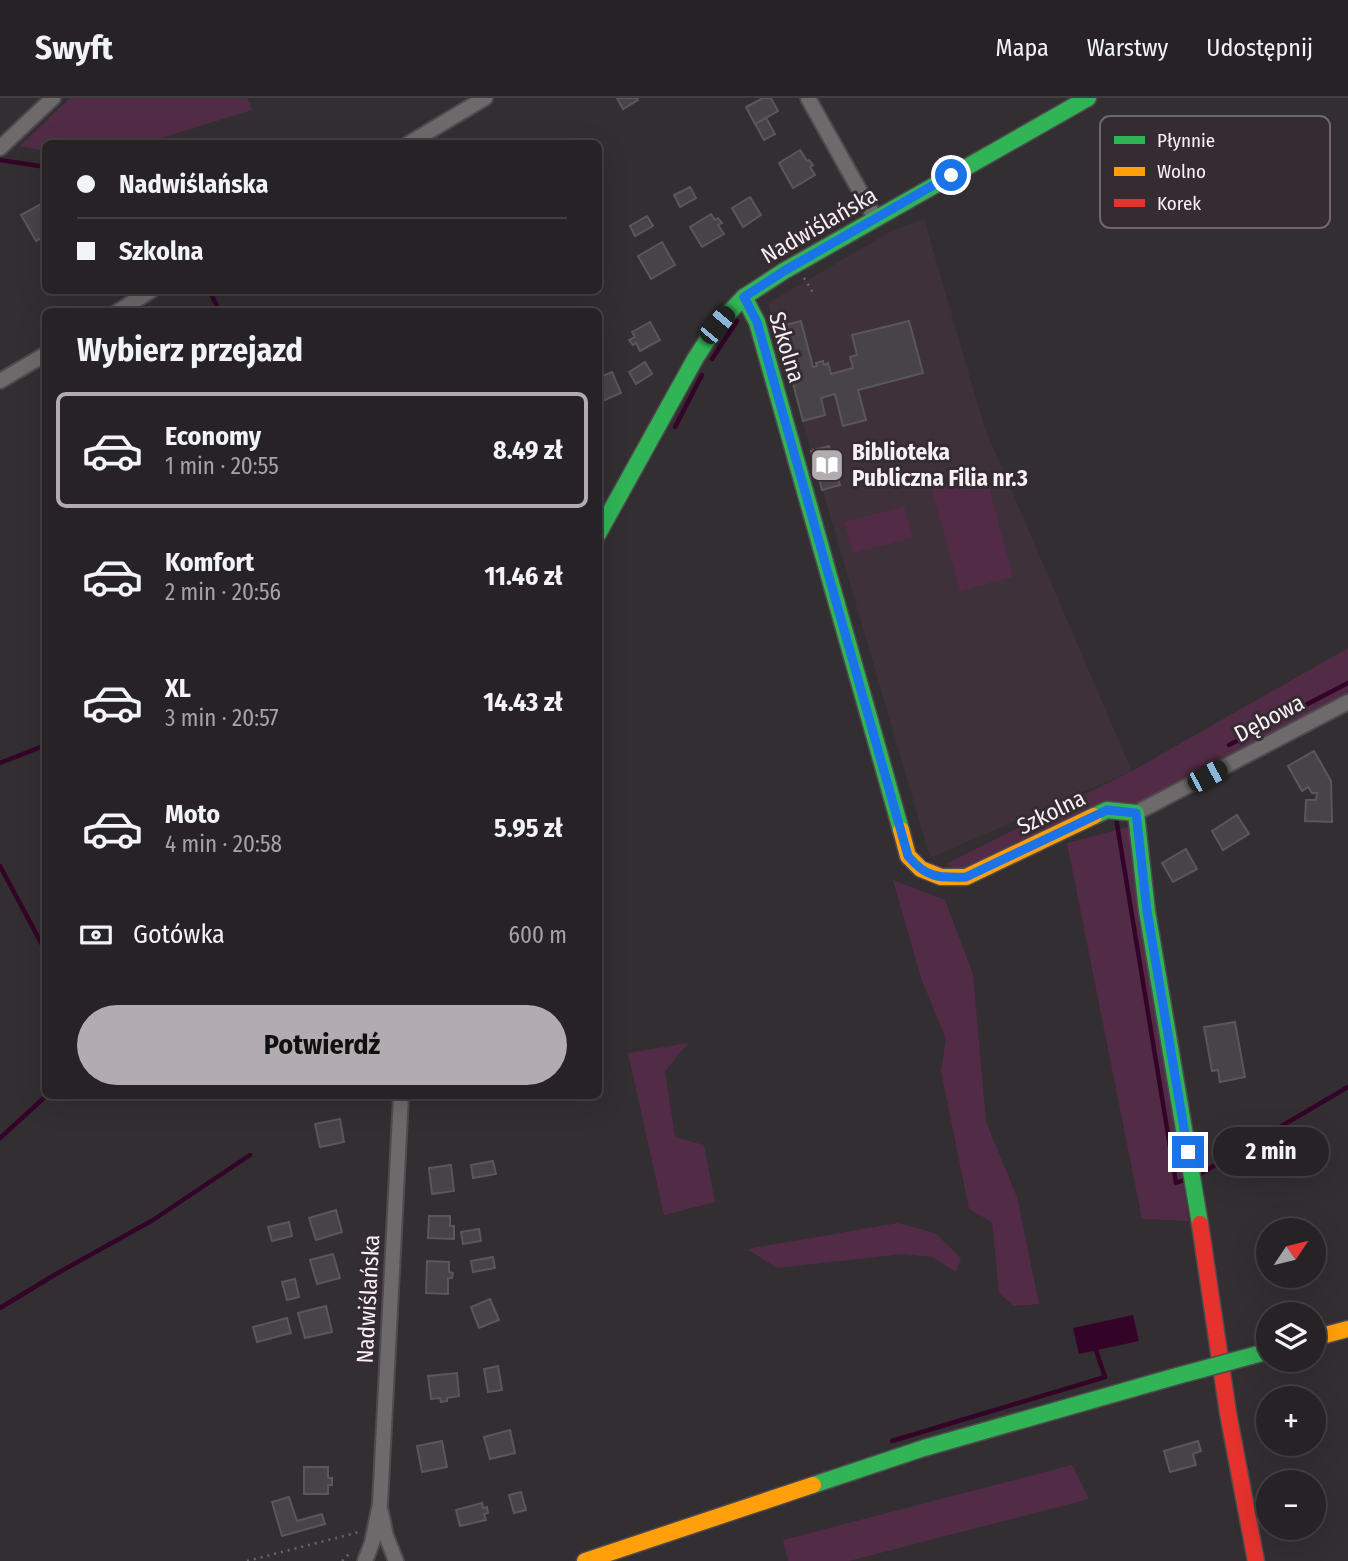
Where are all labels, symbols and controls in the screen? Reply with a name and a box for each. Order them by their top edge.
text: Swyft [35,28,113,68]
text: Mapa [996,34,1049,62]
text: Warstwy [1087,34,1168,62]
text: Udostępnij [1206,34,1313,62]
legend [1100,116,1330,228]
text: Płynnie [1157,129,1215,152]
route start [935,159,967,191]
text: Wolno [1157,160,1206,183]
text: Nadwiślańska [119,169,268,200]
street label: Nadwiślańska [756,181,882,269]
text: Korek [1157,192,1201,215]
text: Szkolna [119,236,204,267]
car [696,302,739,348]
street label: Szkolna [763,308,811,386]
text: Wybierz przejazd [77,331,303,369]
icon: car [81,419,144,482]
text: Economy [165,421,261,452]
text: 8.49 zł [493,435,563,466]
place label: Biblioteka Publiczna Filia nr.3 [852,438,1028,492]
library icon: Biblioteka Publiczna Filia nr.3 [808,446,846,484]
text: 1 min · 20:55 [165,452,279,480]
icon: car [81,545,144,608]
text: Komfort [165,547,254,578]
text: 11.46 zł [485,561,563,592]
text: 2 min · 20:56 [165,578,281,606]
icon: car [81,671,144,734]
text: XL [165,673,191,704]
text: 14.43 zł [483,687,563,718]
street label: Dębowa [1229,688,1309,748]
text: 3 min · 20:57 [165,704,279,732]
car [1184,757,1231,795]
street label: Szkolna [1012,784,1090,840]
icon: car [81,797,144,860]
text: Moto [165,799,220,830]
text: 5.95 zł [494,813,563,844]
text: 4 min · 20:58 [165,830,282,858]
icon: cash [77,916,115,954]
text: Gotówka [133,919,225,950]
text: 600 m [509,921,567,949]
button: Potwierdź [77,1005,567,1085]
callout: 2 min [1212,1128,1328,1176]
route end [1172,1136,1204,1168]
text: 2 min [1246,1137,1297,1165]
north arrow [1256,1218,1326,1288]
map controls [1256,1218,1326,1540]
street label: Nadwiślańska [351,1234,385,1364]
button: layers [1256,1302,1326,1372]
button: + [1256,1386,1326,1456]
button: − [1256,1470,1326,1540]

